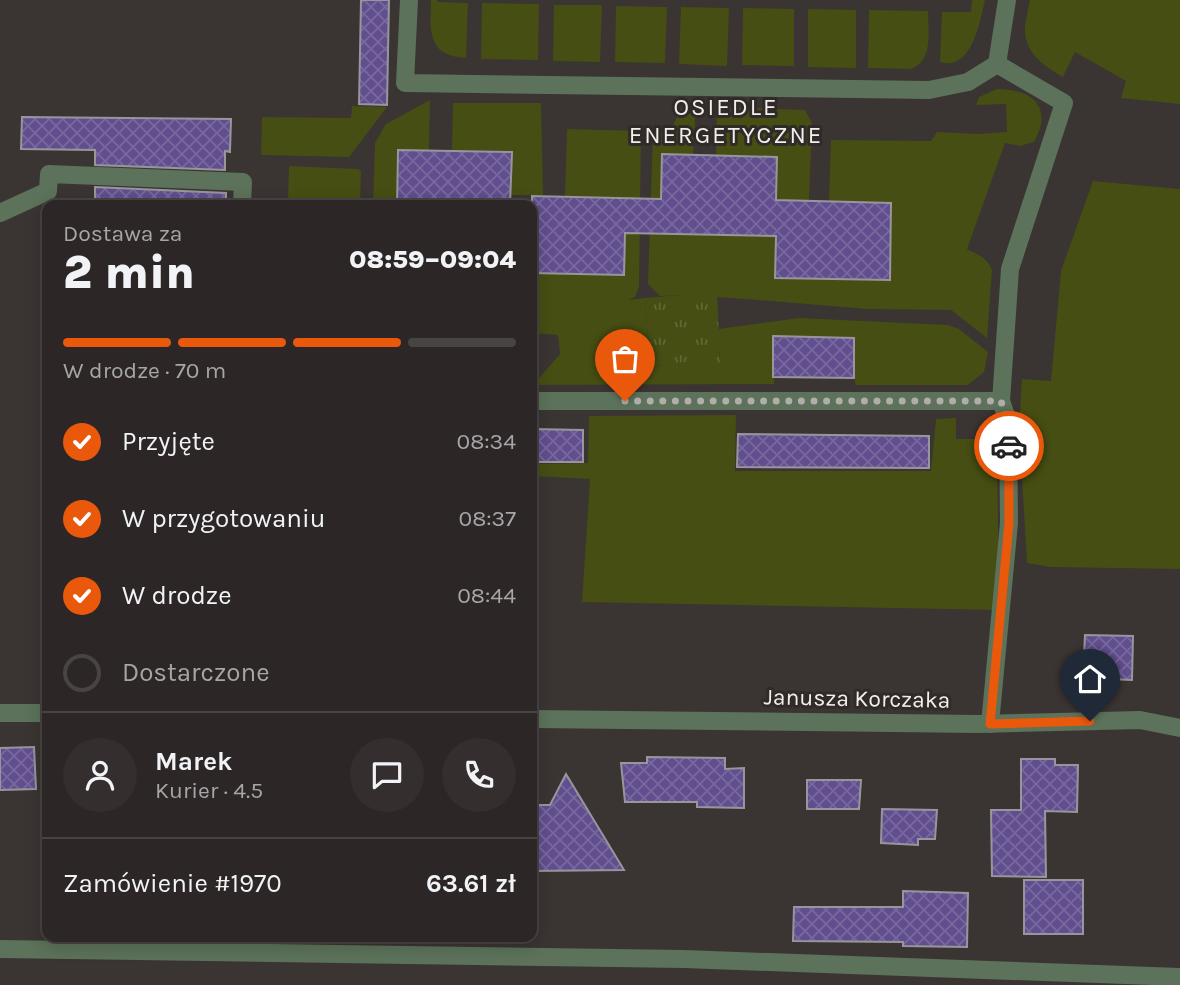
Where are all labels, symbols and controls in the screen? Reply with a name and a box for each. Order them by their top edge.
district label: OSIEDLE ENERGETYCZNE [629,93,823,149]
text: Dostawa za [63,220,183,247]
text: 08:59–09:04 [349,244,516,275]
text: 2 min [63,246,195,300]
pin [595,329,655,401]
icon: bag [606,340,644,378]
text: W drodze · 70 m [63,357,226,384]
courier [974,411,1044,481]
icon: check [63,423,101,461]
text: Przyjęte [122,426,215,457]
icon: car [990,427,1028,465]
text: 08:34 [456,428,516,455]
icon: check [63,500,101,538]
text: W przygotowaniu [122,503,325,534]
text: 08:37 [459,505,516,532]
icon: check [63,577,101,615]
text: W drodze [122,580,232,611]
text: 08:44 [457,582,516,609]
pin [1060,649,1120,721]
text: Dostarczone [122,657,270,688]
icon: home [1071,660,1109,698]
street label: Janusza Korczaka [763,683,951,714]
button: person [63,738,137,812]
button: chat [350,738,424,812]
button: phone [442,738,516,812]
text: Marek [155,746,232,777]
text: Kurier · 4.5 [155,777,263,804]
text: Zamówienie #1970 [63,868,282,899]
text: 63.61 zł [426,868,516,899]

